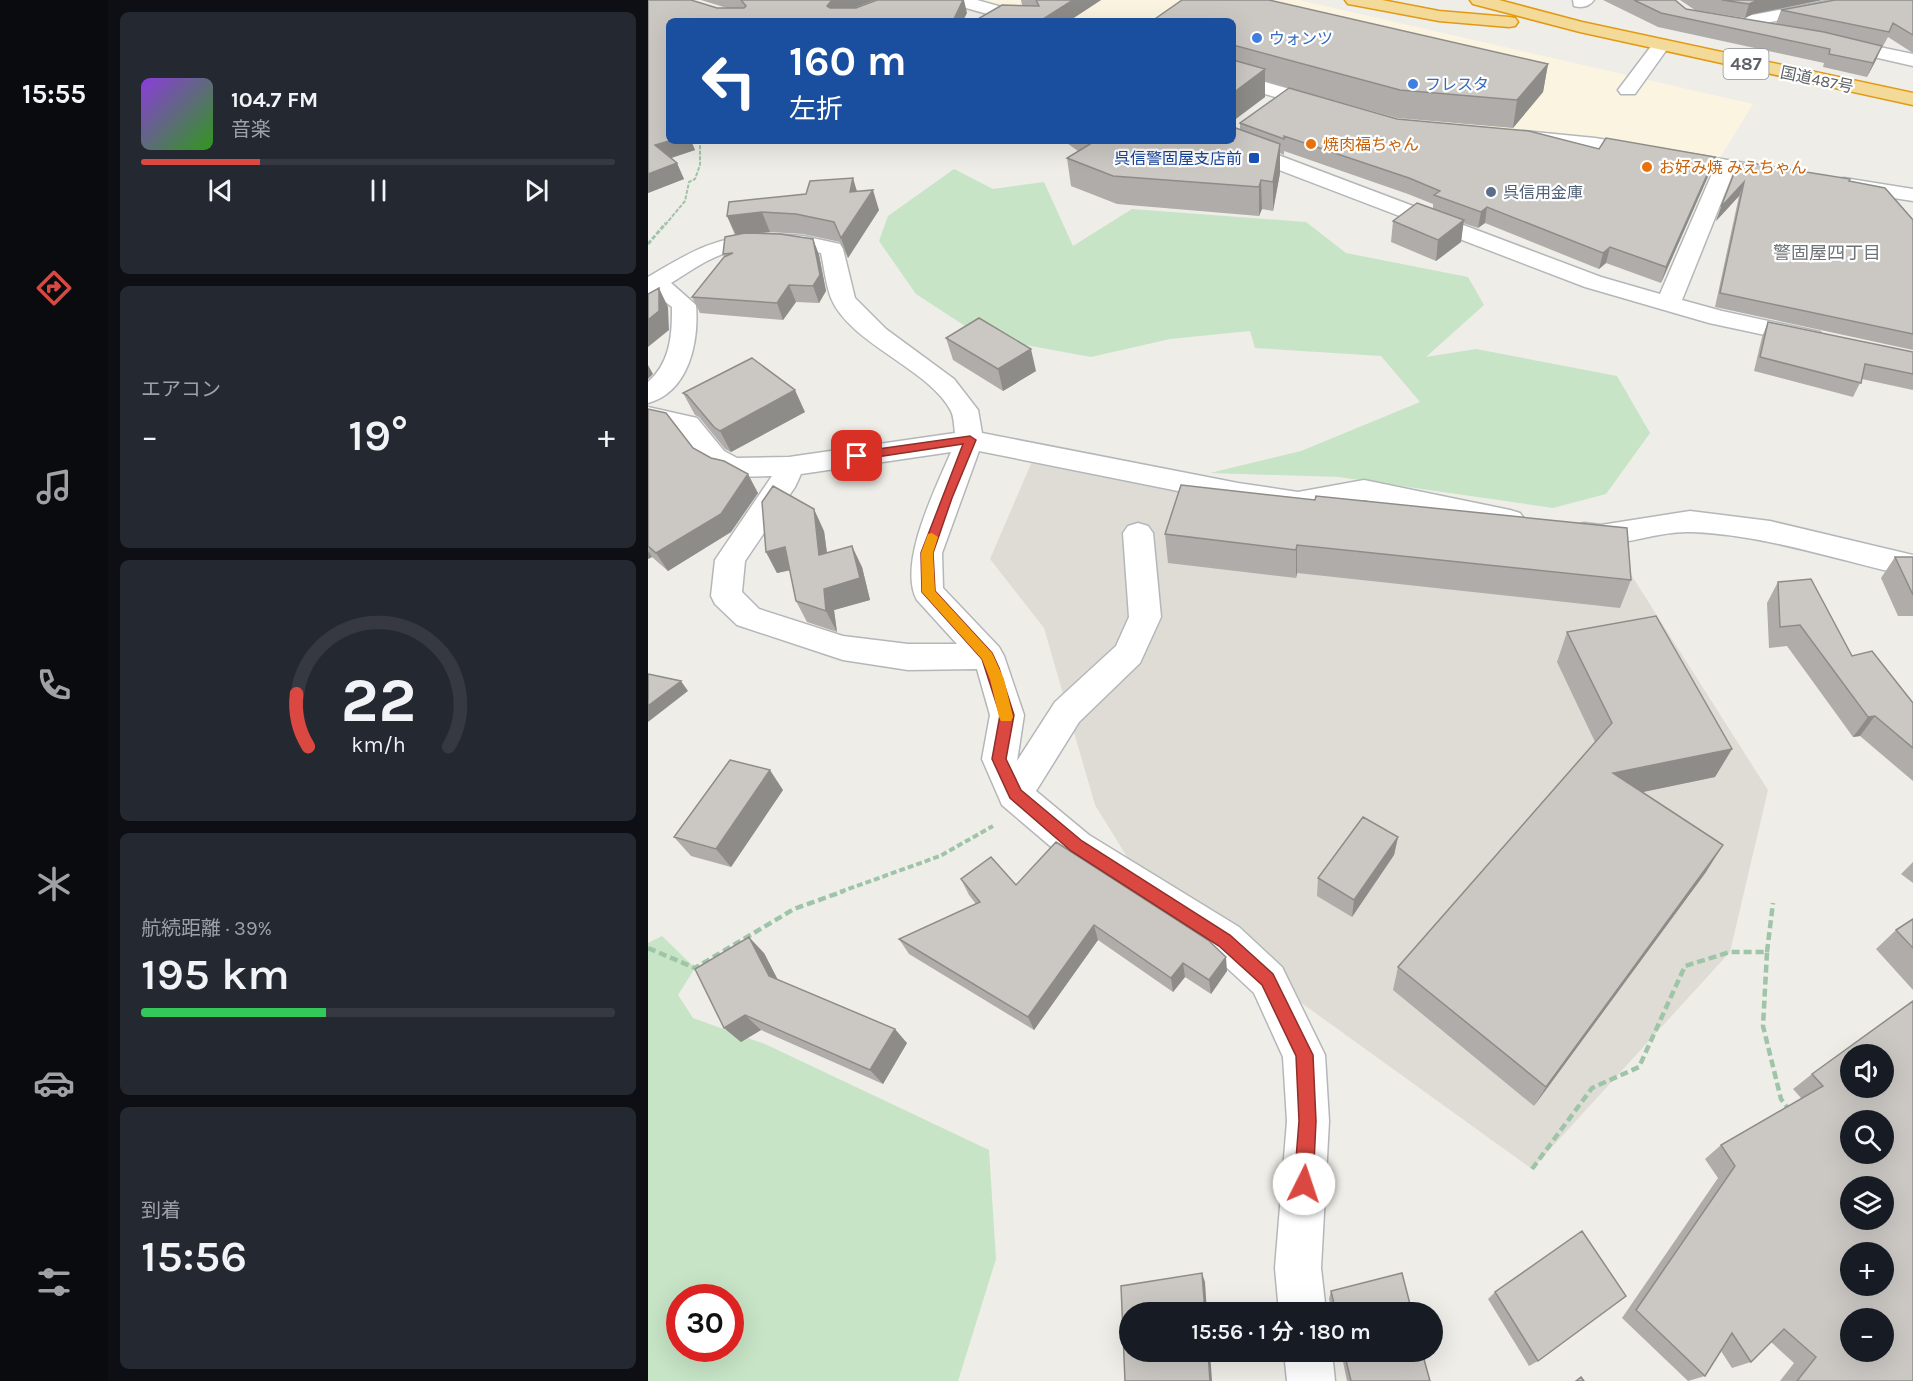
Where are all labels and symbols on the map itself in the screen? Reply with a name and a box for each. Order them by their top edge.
place label: ウォンツ [1269,29,1333,48]
marker: ウォンツ [1250,31,1264,45]
road number: 487 [1724,49,1768,79]
street label: 国道487号 [1779,62,1855,97]
place label: フレスタ [1425,75,1489,94]
marker: フレスタ [1406,77,1420,91]
place label: 焼肉福ちゃん [1323,135,1419,154]
marker: 焼肉福ちゃん [1304,137,1318,151]
place label: 呉信警固屋支店前 [1114,149,1242,168]
marker: 呉信警固屋支店前 [1247,151,1261,165]
place label: お好み焼 みえちゃん [1659,158,1807,177]
marker: お好み焼 みえちゃん [1640,160,1654,174]
place label: 呉信用金庫 [1503,183,1583,202]
marker: 呉信用金庫 [1484,185,1498,199]
district label: 警固屋四丁目 [1773,242,1881,264]
pin [831,430,882,481]
position arrow [1272,1152,1336,1216]
speed limit sign: 30 [666,1284,744,1362]

